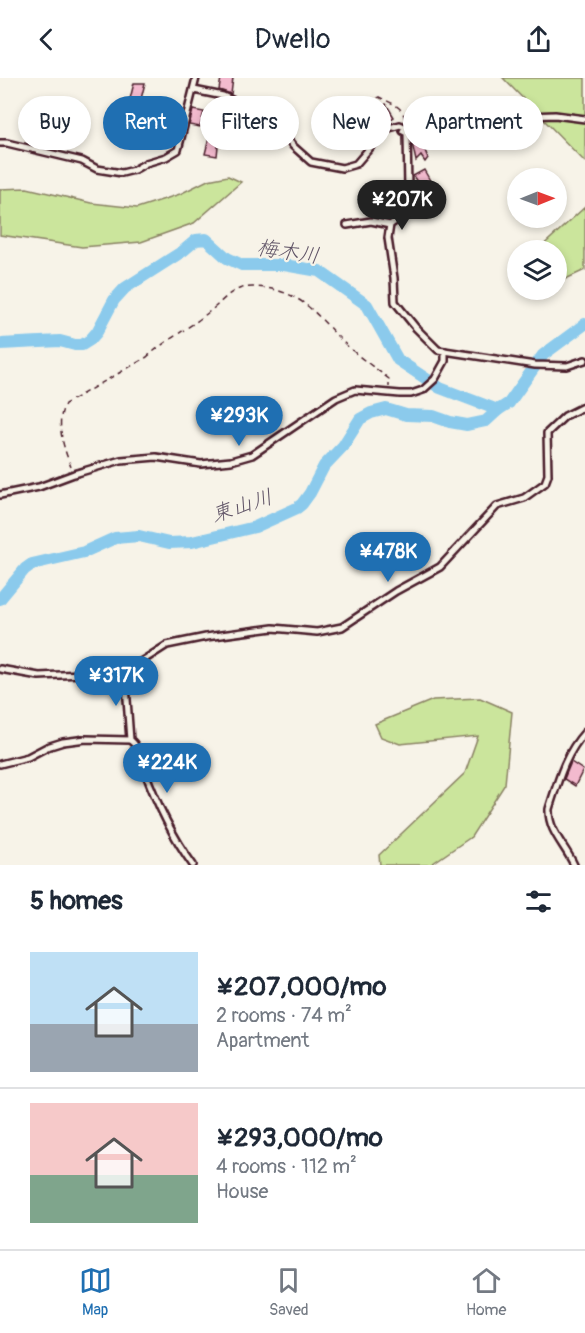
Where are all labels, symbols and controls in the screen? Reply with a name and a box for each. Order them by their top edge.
icon: back [30,23,63,56]
text: Dwello [255,23,330,56]
icon: share [522,23,555,56]
chip: Buy [18,96,91,150]
chip: Rent [103,96,188,150]
chip: Filters [200,96,299,150]
chip: New [311,96,391,150]
chip: Apartment [403,96,543,150]
north arrow [507,168,567,228]
map controls [507,168,567,300]
pin: ¥207K [360,180,444,231]
text: ¥207K [371,187,433,212]
water label: 梅木川 [255,234,321,270]
button: layers [507,240,567,300]
pin: ¥293K [197,396,281,447]
text: ¥293K [210,403,268,428]
water label: 東山川 [208,483,276,529]
pin: ¥478K [346,532,430,583]
text: ¥478K [359,539,417,564]
pin: ¥317K [74,656,158,707]
text: ¥317K [88,663,144,688]
pin: ¥224K [125,743,209,794]
text: ¥224K [137,750,197,775]
text: 5 homes [30,885,123,917]
icon: filters [522,885,555,918]
text: ¥207,000/mo [216,971,386,1003]
icon: home [78,976,150,1048]
text: 2 rooms · 74 m² [216,1003,352,1028]
text: Apartment [216,1028,309,1053]
text: ¥293,000/mo [216,1122,383,1154]
icon: home [78,1127,150,1199]
text: 4 rooms · 112 m² [216,1154,357,1179]
text: House [216,1179,268,1204]
tab: Map [79,1264,112,1320]
tab: Saved [269,1264,309,1320]
tab: Home [466,1264,506,1320]

